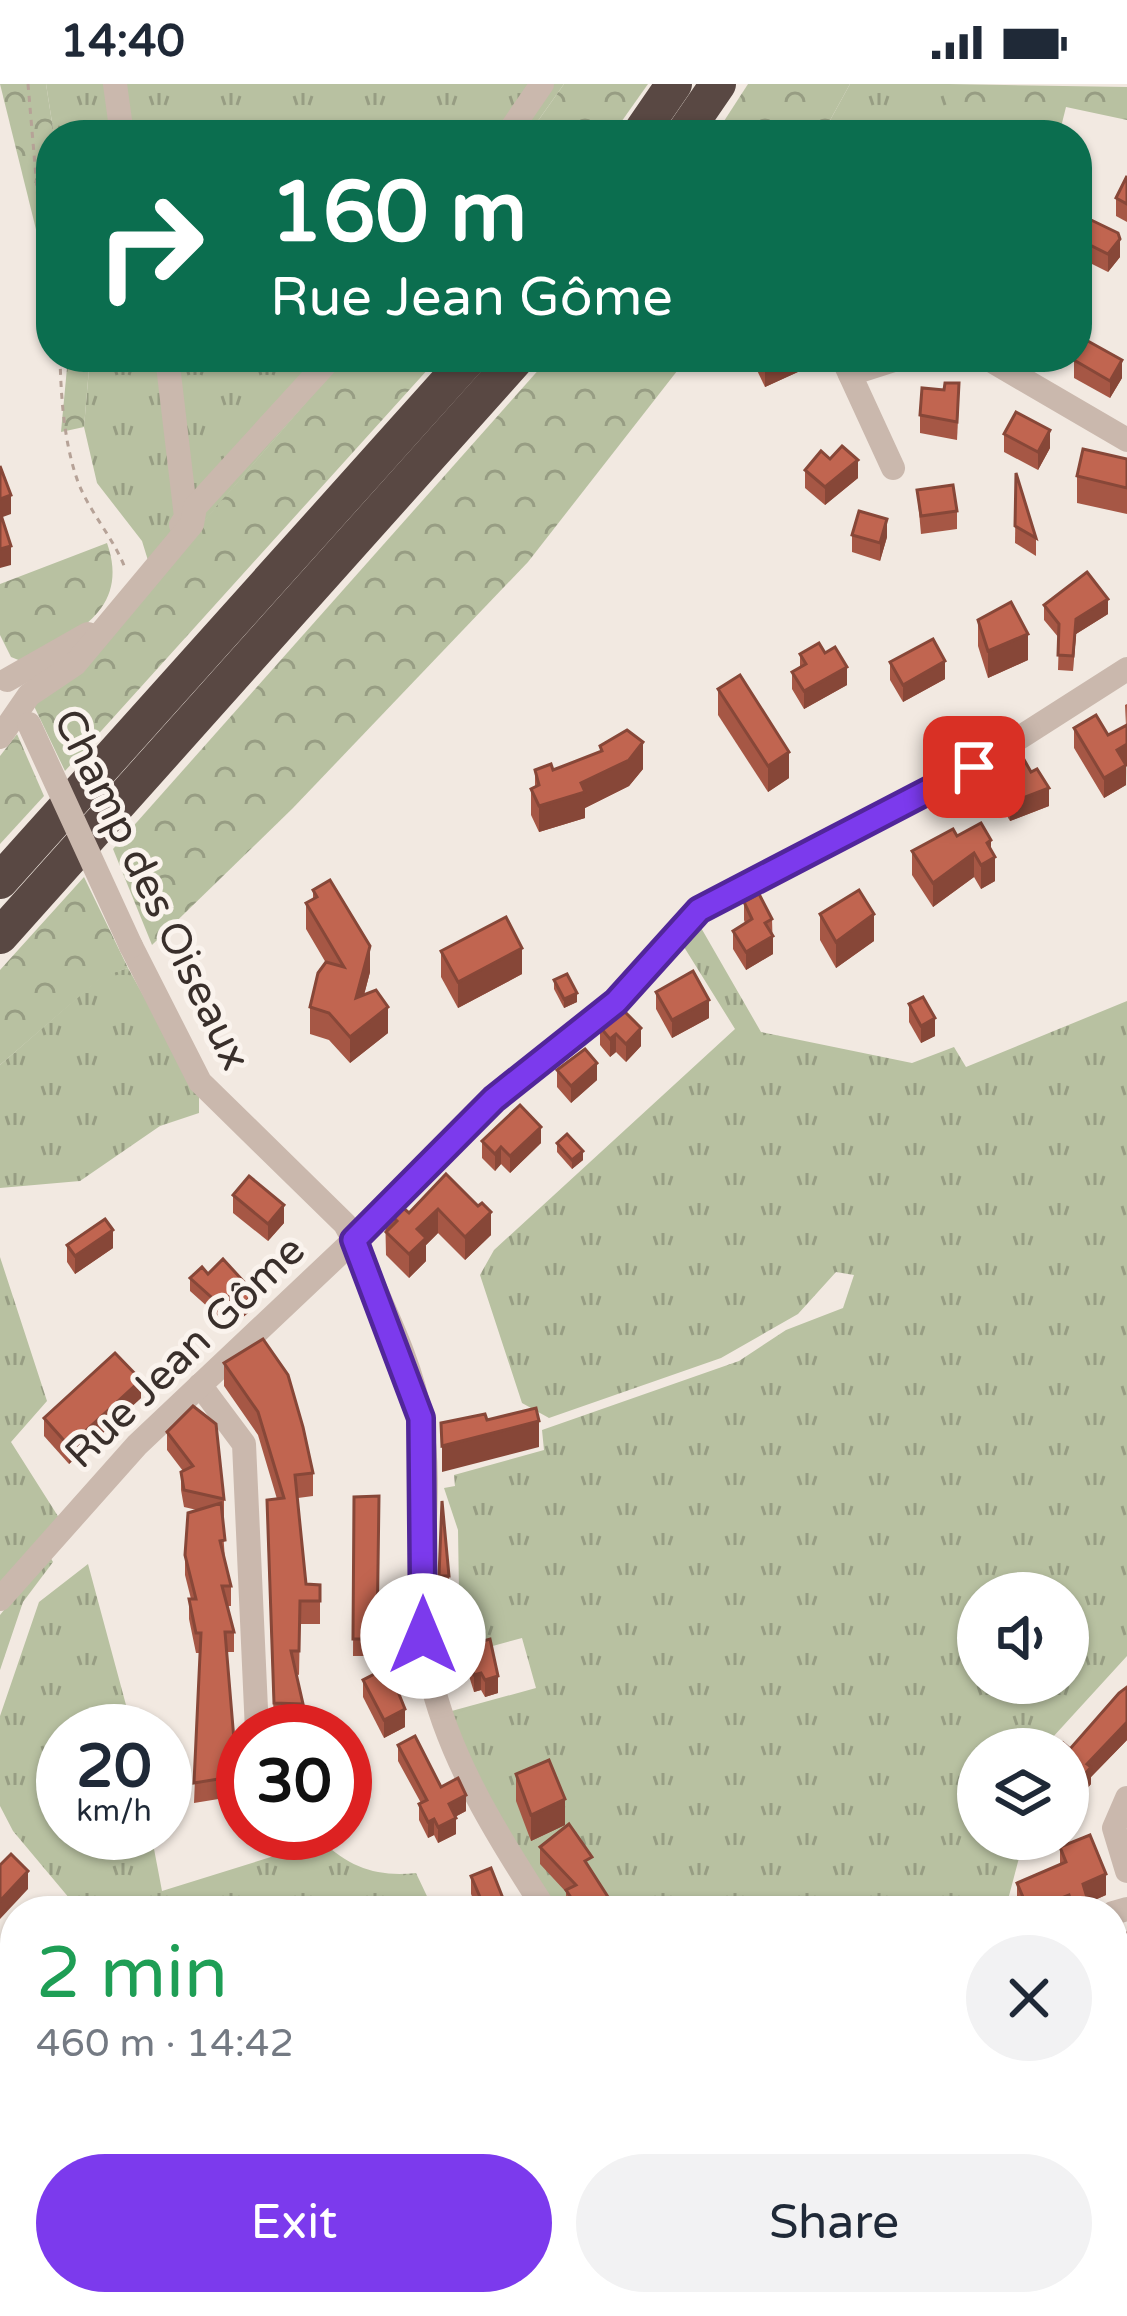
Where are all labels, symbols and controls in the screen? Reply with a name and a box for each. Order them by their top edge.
text: 14:40 [60,15,185,69]
text: 160 m [270,163,527,264]
icon: right [72,168,228,324]
text: Rue Jean Gôme [270,265,673,330]
street label: Champ des Oiseaux [42,701,261,1078]
pin [923,716,1025,818]
icon: arrive [941,734,1007,800]
street label: Rue Jean Gôme [55,1225,315,1479]
map controls [957,1572,1089,1860]
button: sound [957,1572,1089,1704]
position arrow [360,1573,486,1699]
speed limit sign: 30 [216,1704,372,1860]
button: layers [957,1728,1089,1860]
text: 20 [76,1731,152,1803]
text: km/h [76,1793,152,1830]
text: 2 min [36,1931,228,2018]
button: close [966,1935,1092,2061]
text: 460 m · 14:42 [36,2020,294,2067]
button: Exit [36,2154,552,2292]
button: Share [576,2154,1092,2292]

